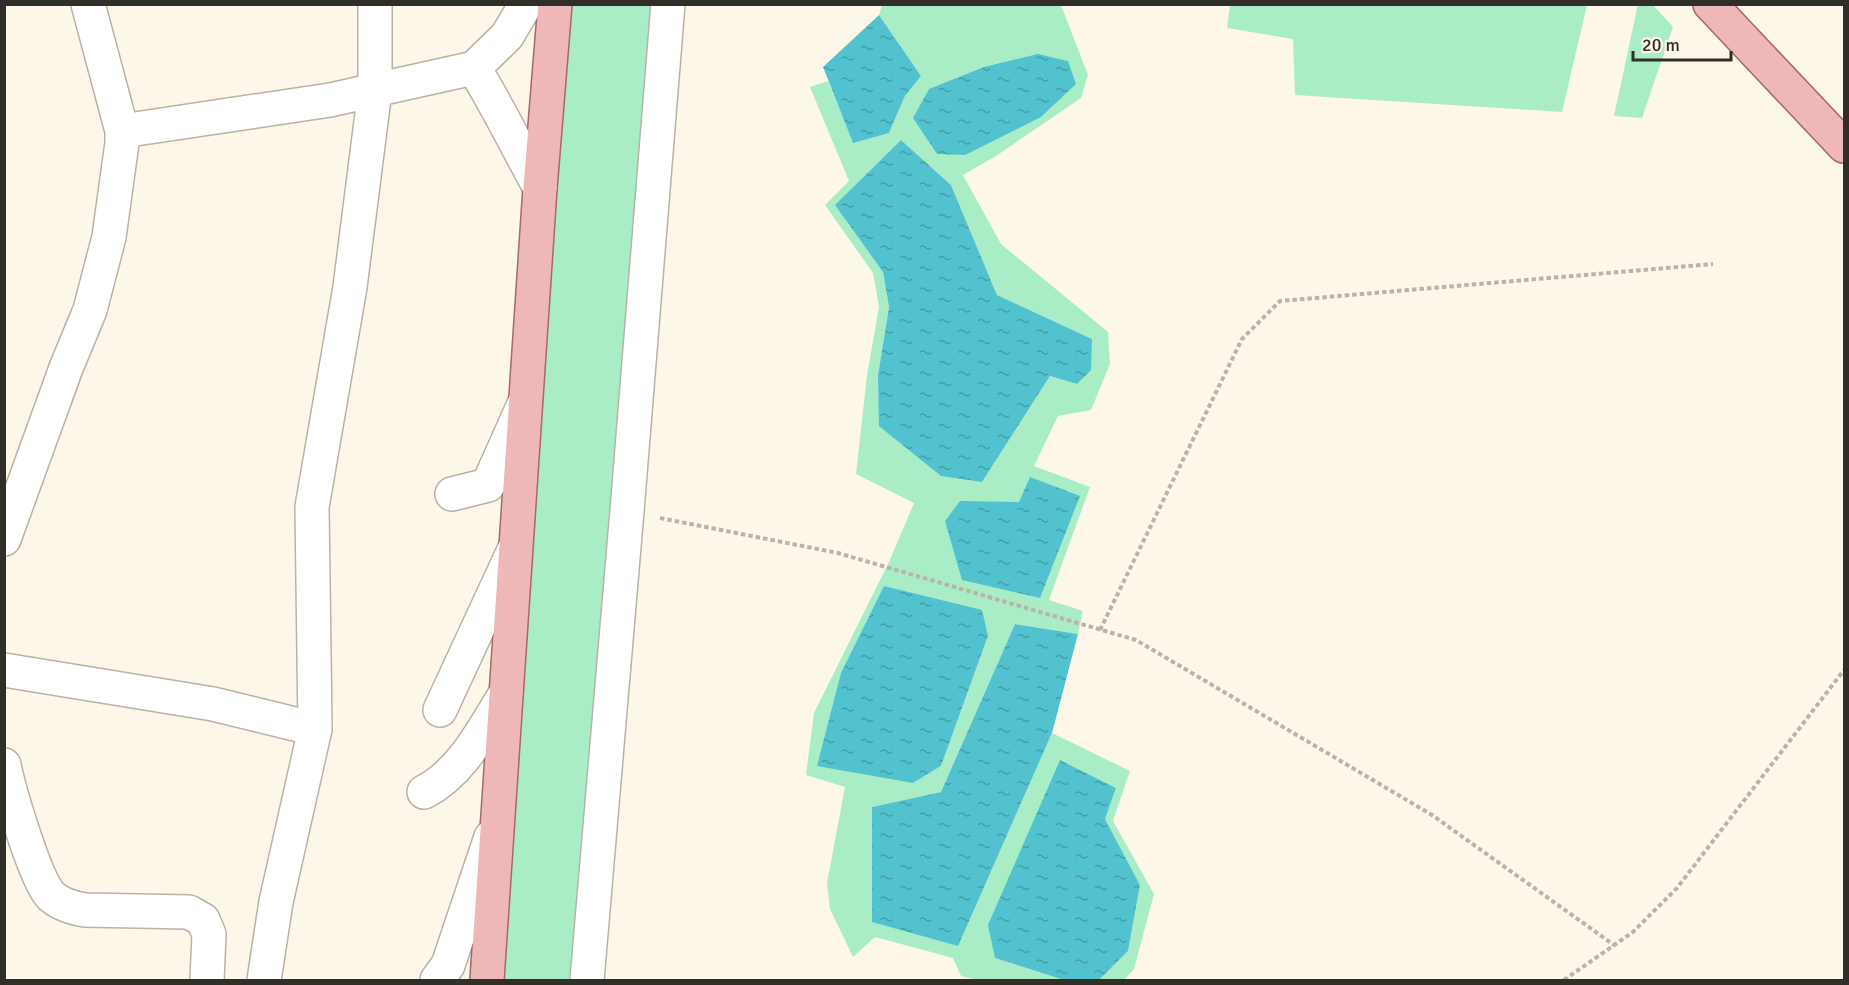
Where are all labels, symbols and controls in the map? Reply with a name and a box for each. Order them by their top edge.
scale bar [1633,24,1730,62]
text: 20 m [1642,34,1680,56]

